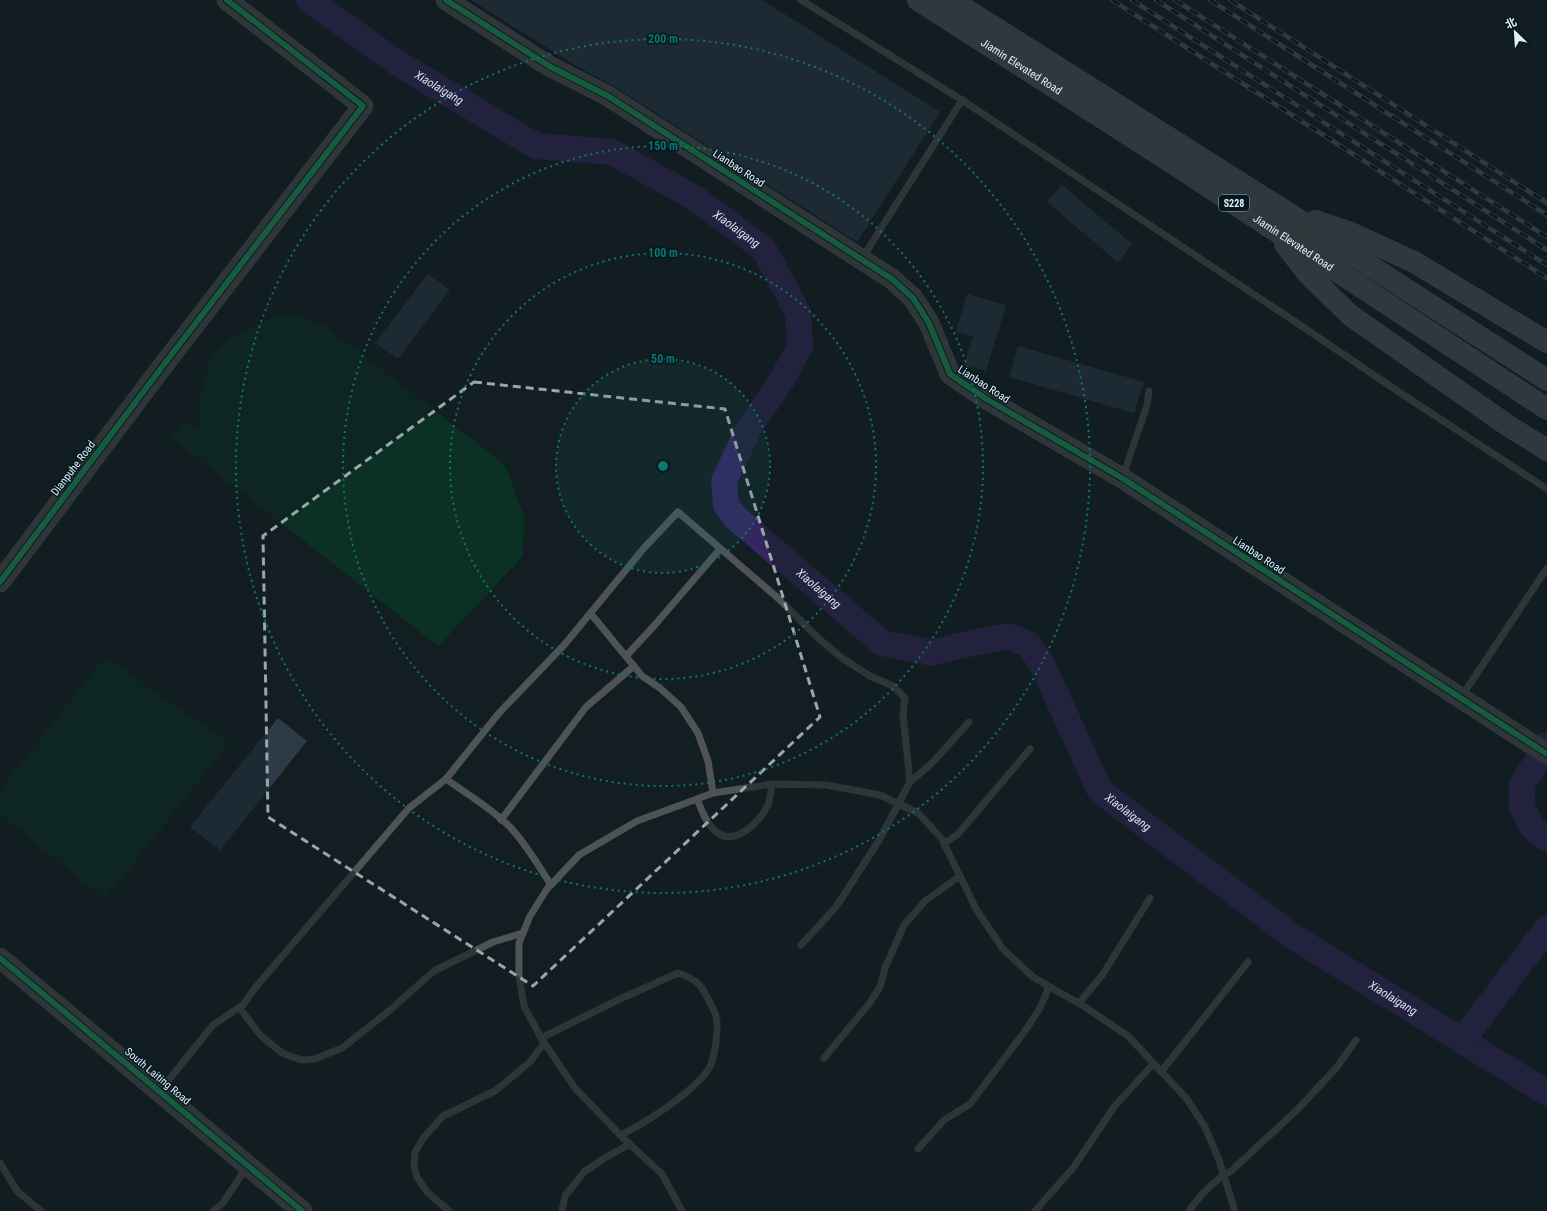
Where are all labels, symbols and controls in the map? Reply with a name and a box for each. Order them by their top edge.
north arrow [1495,12,1535,52]
text: 北 [1503,15,1519,32]
text: 200 m [648,32,678,46]
street label: Jiamin Elevated Road [978,36,1064,97]
water label: Xiaolaigang [411,67,466,108]
text: 150 m [648,139,678,153]
street label: Lianbao Road [710,147,767,190]
road number: S228 [1219,195,1249,211]
water label: Xiaolaigang [710,207,763,251]
street label: Jiamin Elevated Road [1251,212,1336,274]
text: 100 m [648,246,678,260]
text: 50 m [651,352,675,366]
street label: Lianbao Road [955,363,1012,406]
street label: Dianpuhe Road [49,438,98,498]
centre of rings [656,459,670,473]
street label: Lianbao Road [1230,534,1287,577]
water label: Xiaolaigang [793,565,844,612]
water label: Xiaolaigang [1101,790,1154,834]
water label: Xiaolaigang [1365,977,1420,1018]
street label: South Laiting Road [122,1045,193,1108]

